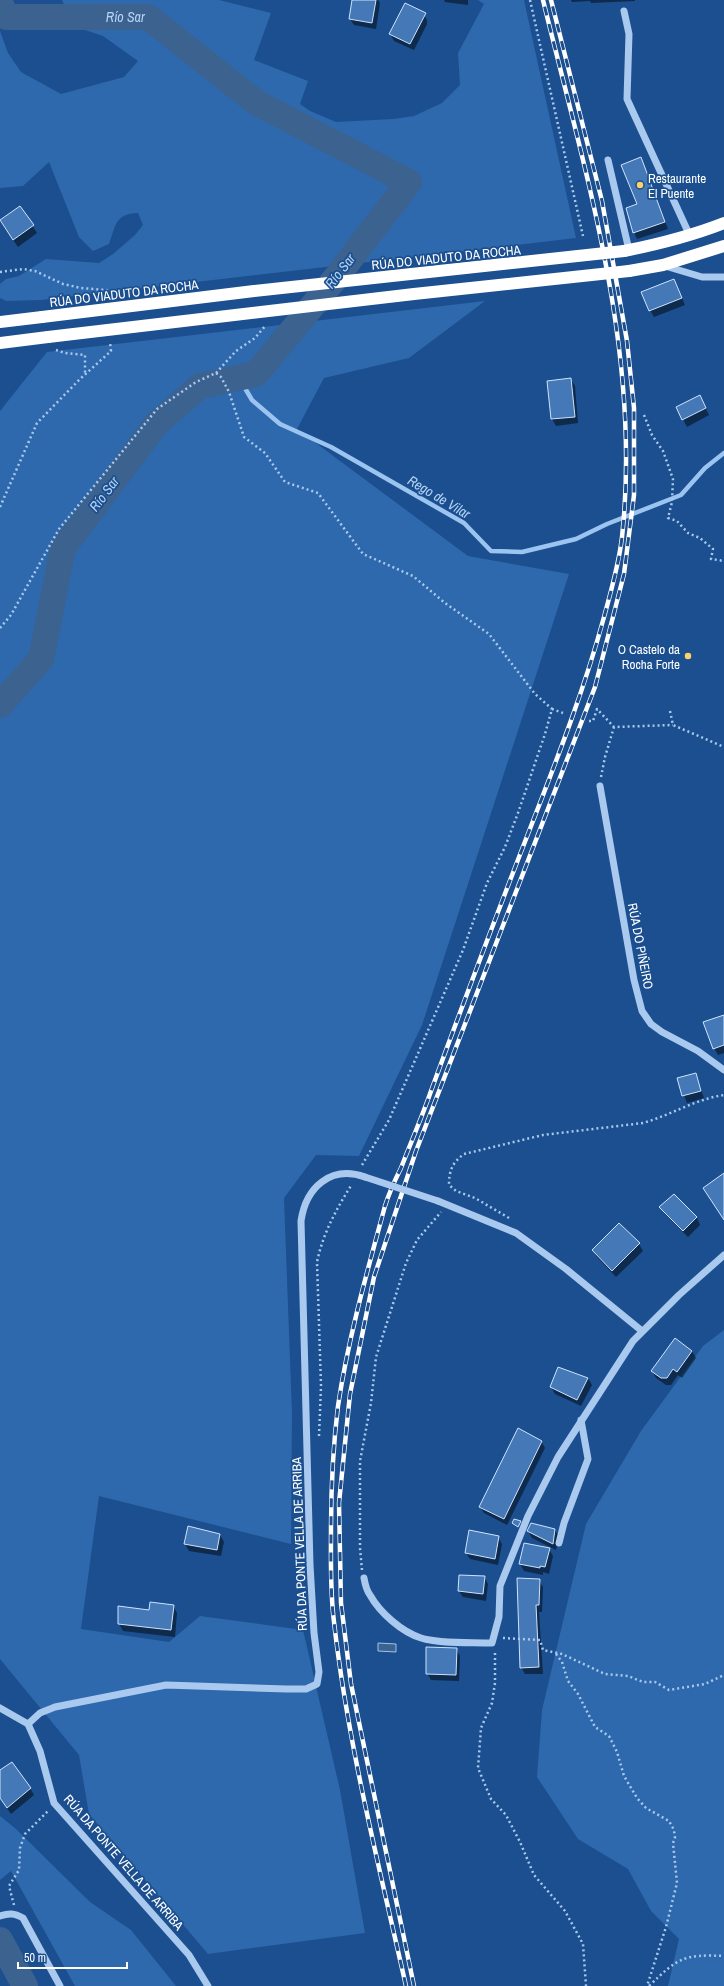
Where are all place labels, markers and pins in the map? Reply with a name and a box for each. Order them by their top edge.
place label: Restaurante El Puente [648,170,706,202]
marker: Restaurante El Puente [635,180,645,190]
place label: O Castelo da Rocha Forte [618,641,680,673]
marker: O Castelo da Rocha Forte [683,651,693,661]

